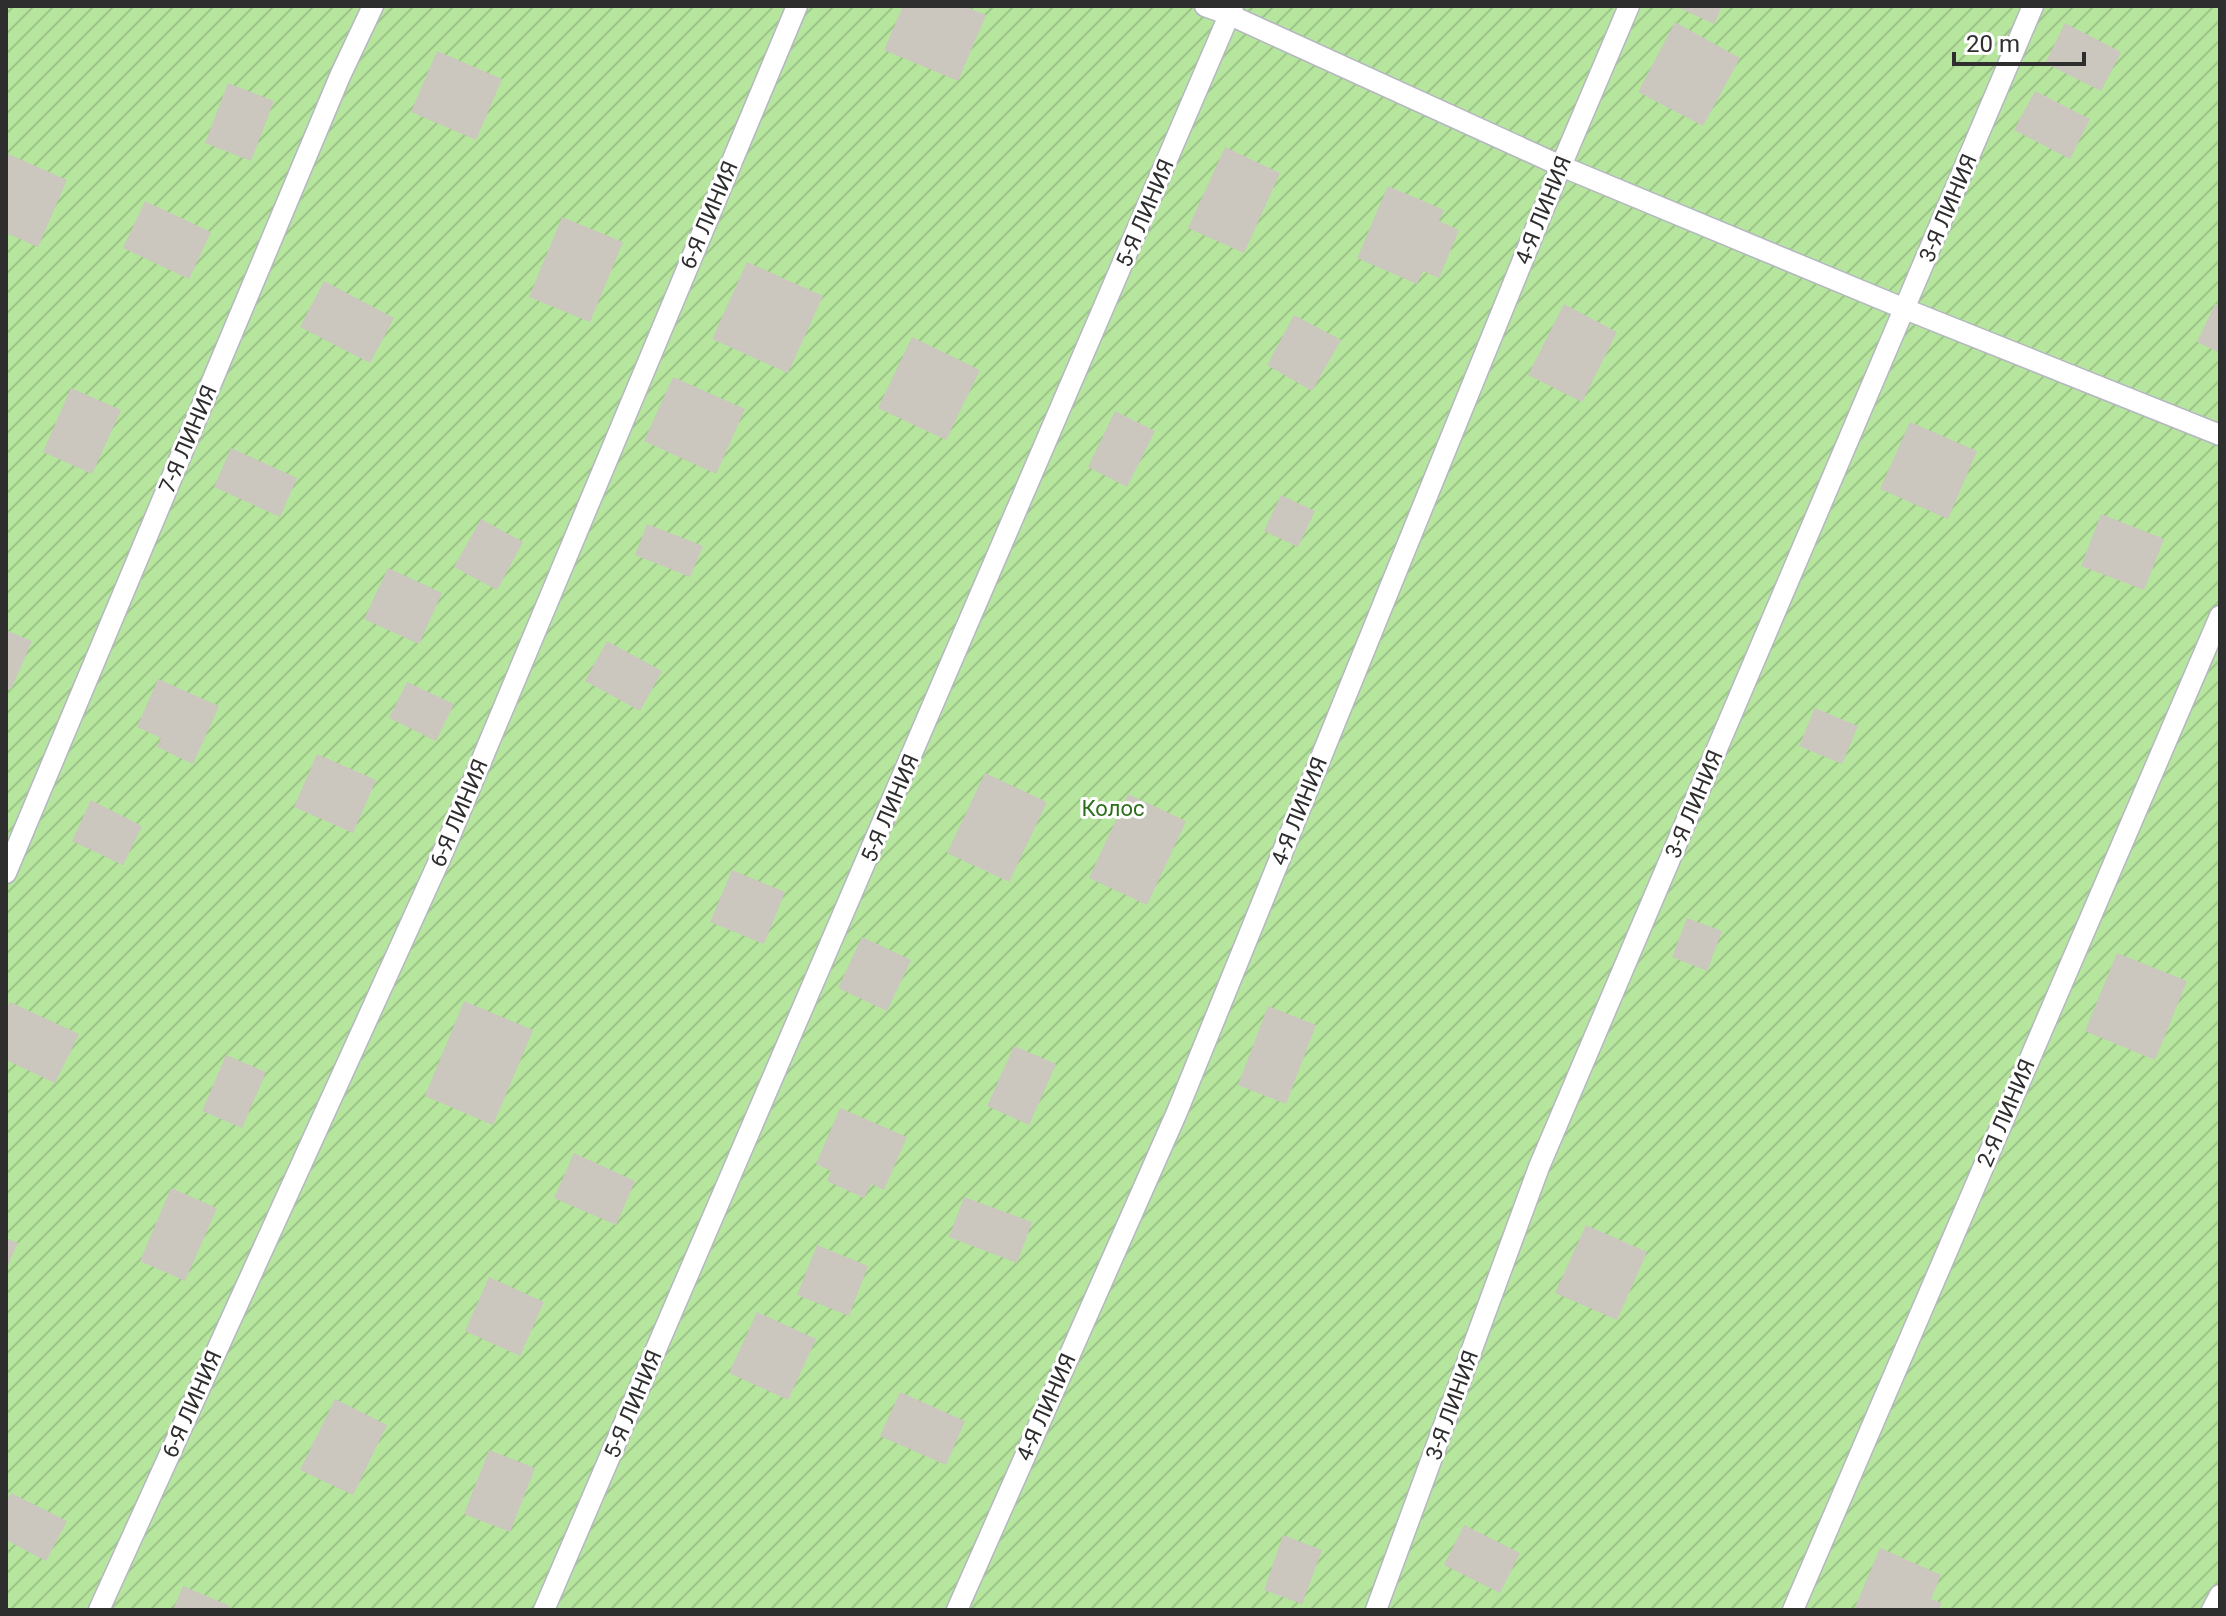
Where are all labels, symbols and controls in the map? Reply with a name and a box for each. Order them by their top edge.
scale bar [1954,16,2084,66]
text: 20 m [1966,30,2020,58]
street label: 3-Я ЛИНИЯ [1914,150,1982,266]
street label: 4-Я ЛИНИЯ [1510,152,1576,268]
street label: 5-Я ЛИНИЯ [1111,155,1179,271]
street label: 6-Я ЛИНИЯ [675,157,743,273]
street label: 7-Я ЛИНИЯ [154,381,222,497]
street label: 3-Я ЛИНИЯ [1660,746,1728,862]
street label: 5-Я ЛИНИЯ [856,750,924,866]
street label: 4-Я ЛИНИЯ [1266,753,1332,869]
street label: 6-Я ЛИНИЯ [425,755,493,871]
park label: Колос [1081,796,1145,821]
street label: 2-Я ЛИНИЯ [1972,1055,2040,1171]
street label: 5-Я ЛИНИЯ [599,1346,667,1462]
street label: 6-Я ЛИНИЯ [157,1347,227,1461]
street label: 3-Я ЛИНИЯ [1421,1347,1483,1463]
street label: 4-Я ЛИНИЯ [1011,1350,1081,1464]

